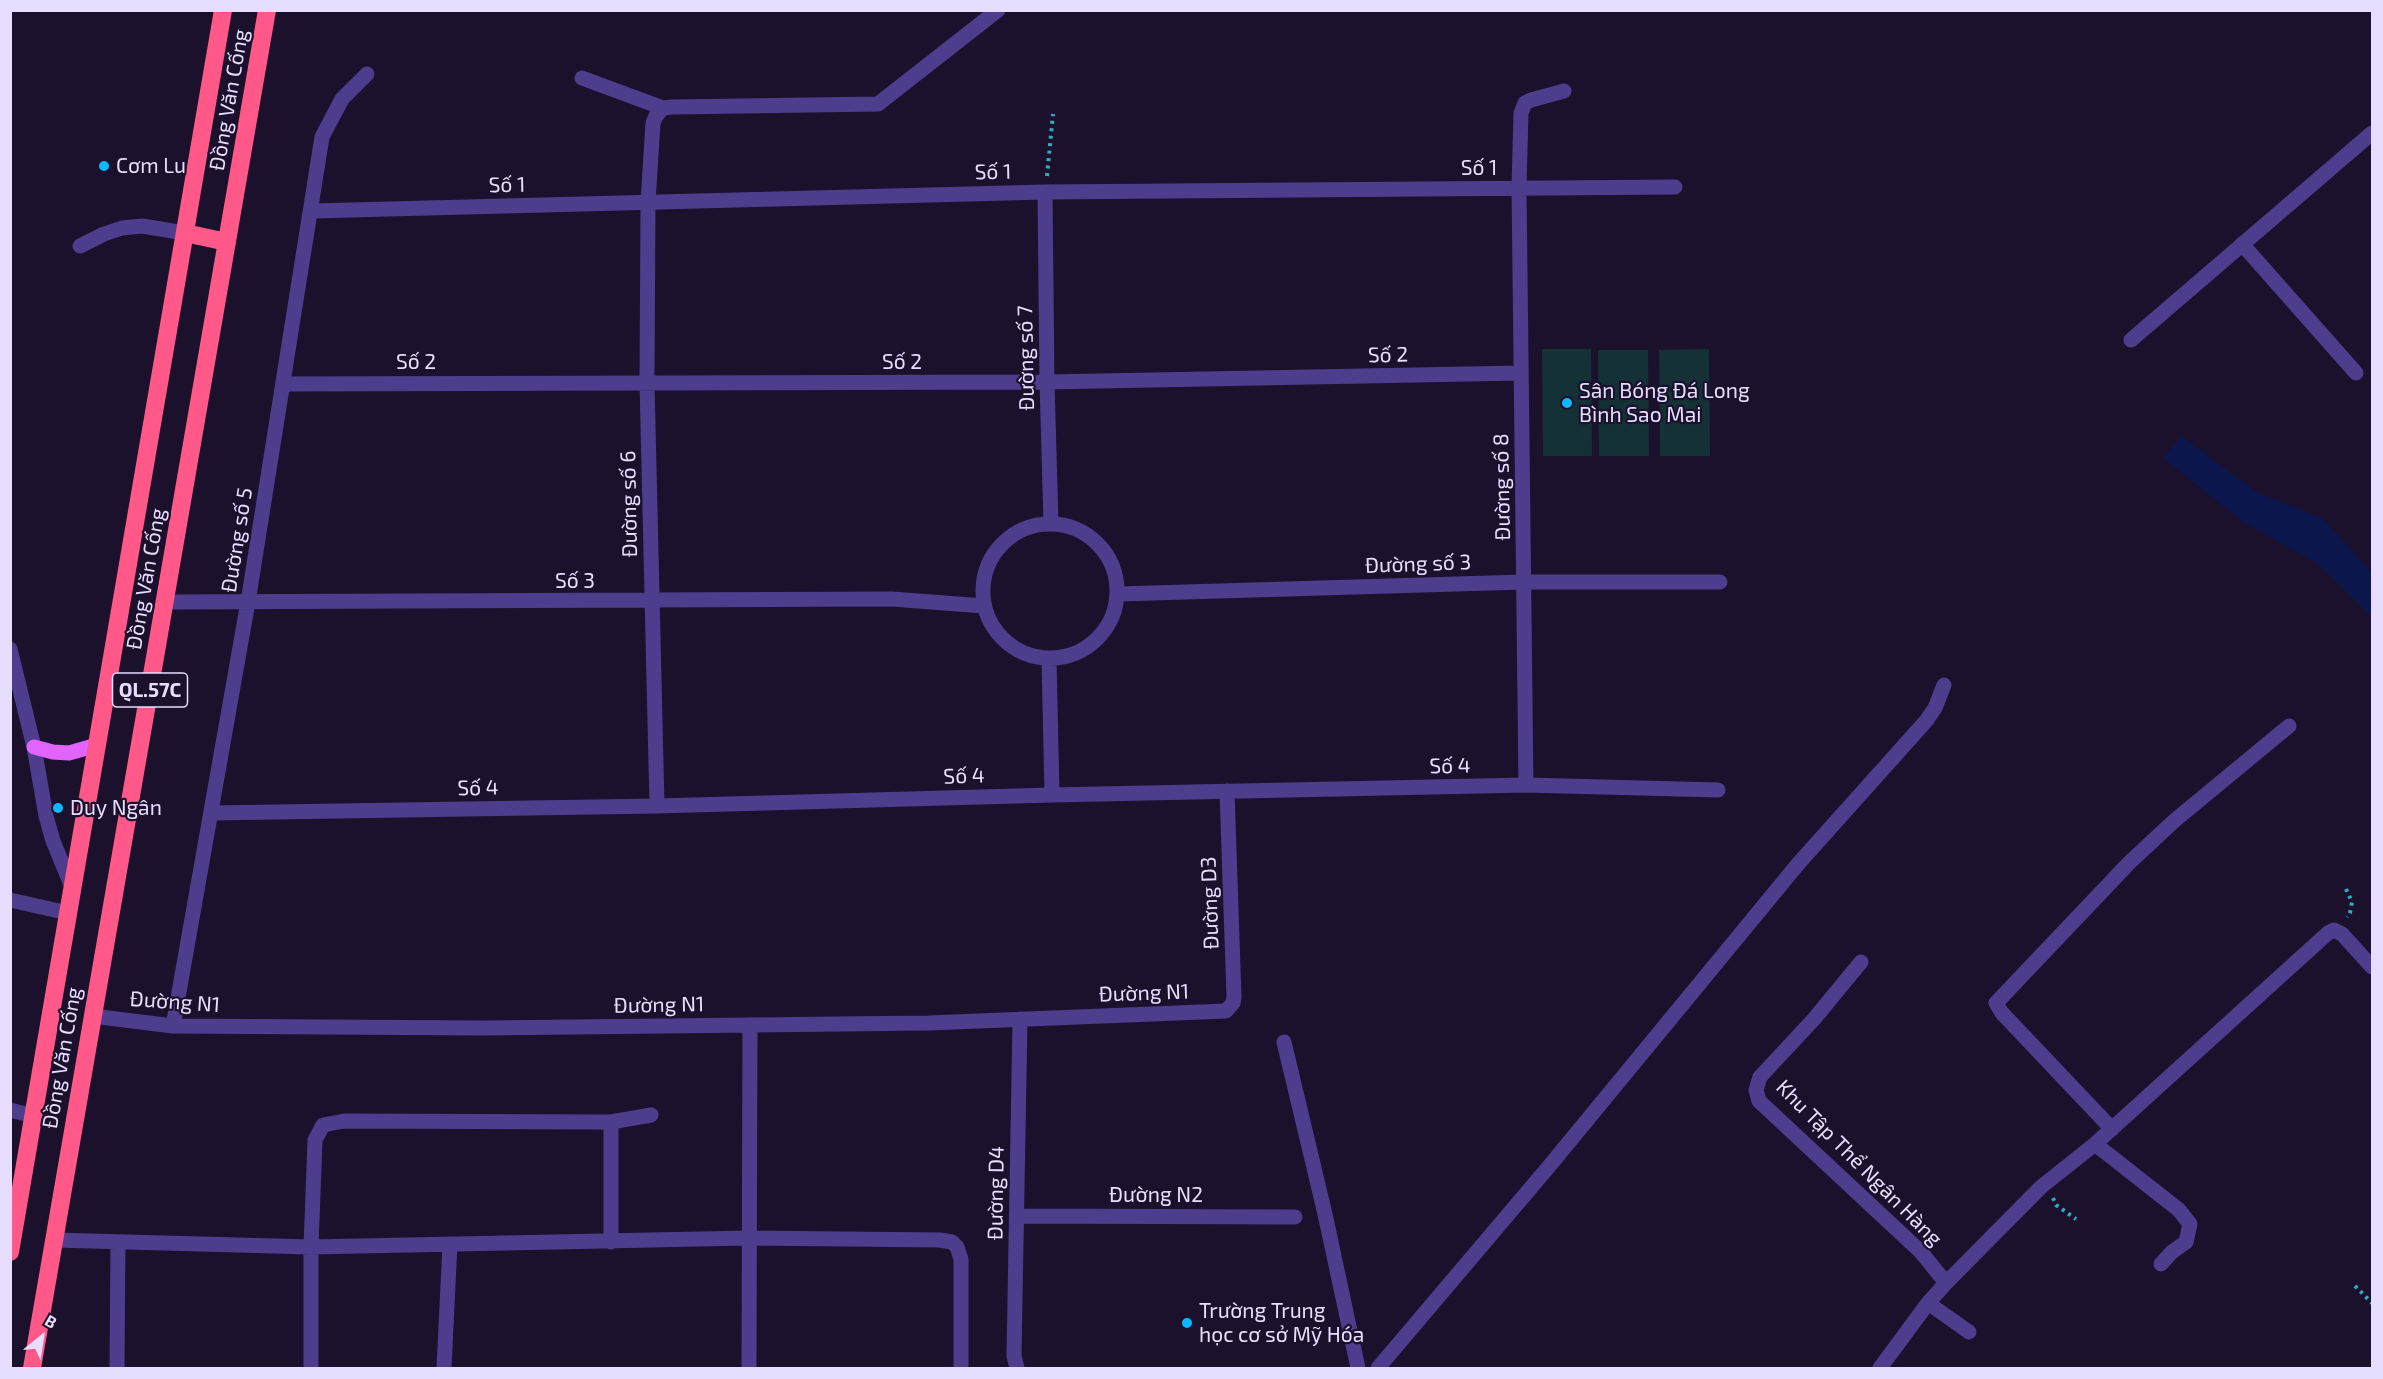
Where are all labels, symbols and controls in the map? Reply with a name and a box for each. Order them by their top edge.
street label: Đồng Văn Cống [204,27,254,173]
place label: Cơm Lu [116,153,186,179]
street label: Số 1 [1461,155,1497,181]
marker: Cơm Lu [97,159,111,173]
street label: Số 1 [974,159,1012,185]
street label: Số 1 [488,172,526,198]
street label: Đường số 7 [1012,305,1040,411]
street label: Số 2 [1368,342,1408,368]
street label: Số 2 [396,349,436,375]
street label: Số 2 [882,349,922,375]
place label: Sân Bóng Đá Long Bình Sao Mai [1579,378,1750,428]
marker: Sân Bóng Đá Long Bình Sao Mai [1560,396,1574,410]
street label: Đường số 8 [1488,433,1516,541]
street label: Đường số 6 [615,450,643,558]
street label: Đường số 5 [216,486,258,594]
street label: Đồng Văn Cống [121,506,171,652]
street label: Đường số 3 [1364,550,1472,578]
street label: Số 3 [555,568,595,594]
road number: QL.57C [112,673,188,707]
street label: Số 4 [1429,753,1471,779]
street label: Số 4 [943,763,985,789]
street label: Số 4 [457,775,499,801]
place label: Duy Ngân [70,795,162,821]
marker: Duy Ngân [51,801,65,815]
street label: Đường D3 [1196,856,1224,950]
street label: Đường N1 [1098,979,1190,1007]
street label: Đồng Văn Cống [37,985,87,1131]
street label: Đường N1 [129,986,221,1018]
street label: Đường N1 [614,992,704,1018]
street label: Khu Tập Thể Ngân Hàng [1771,1075,1947,1251]
street label: Đường D4 [983,1146,1009,1240]
street label: Đường N2 [1109,1182,1203,1208]
place label: Trường Trung học cơ sở Mỹ Hóa [1199,1298,1364,1348]
north arrow [12,1307,72,1367]
text: B [42,1310,60,1332]
marker: Trường Trung học cơ sở Mỹ Hóa [1180,1316,1194,1330]

